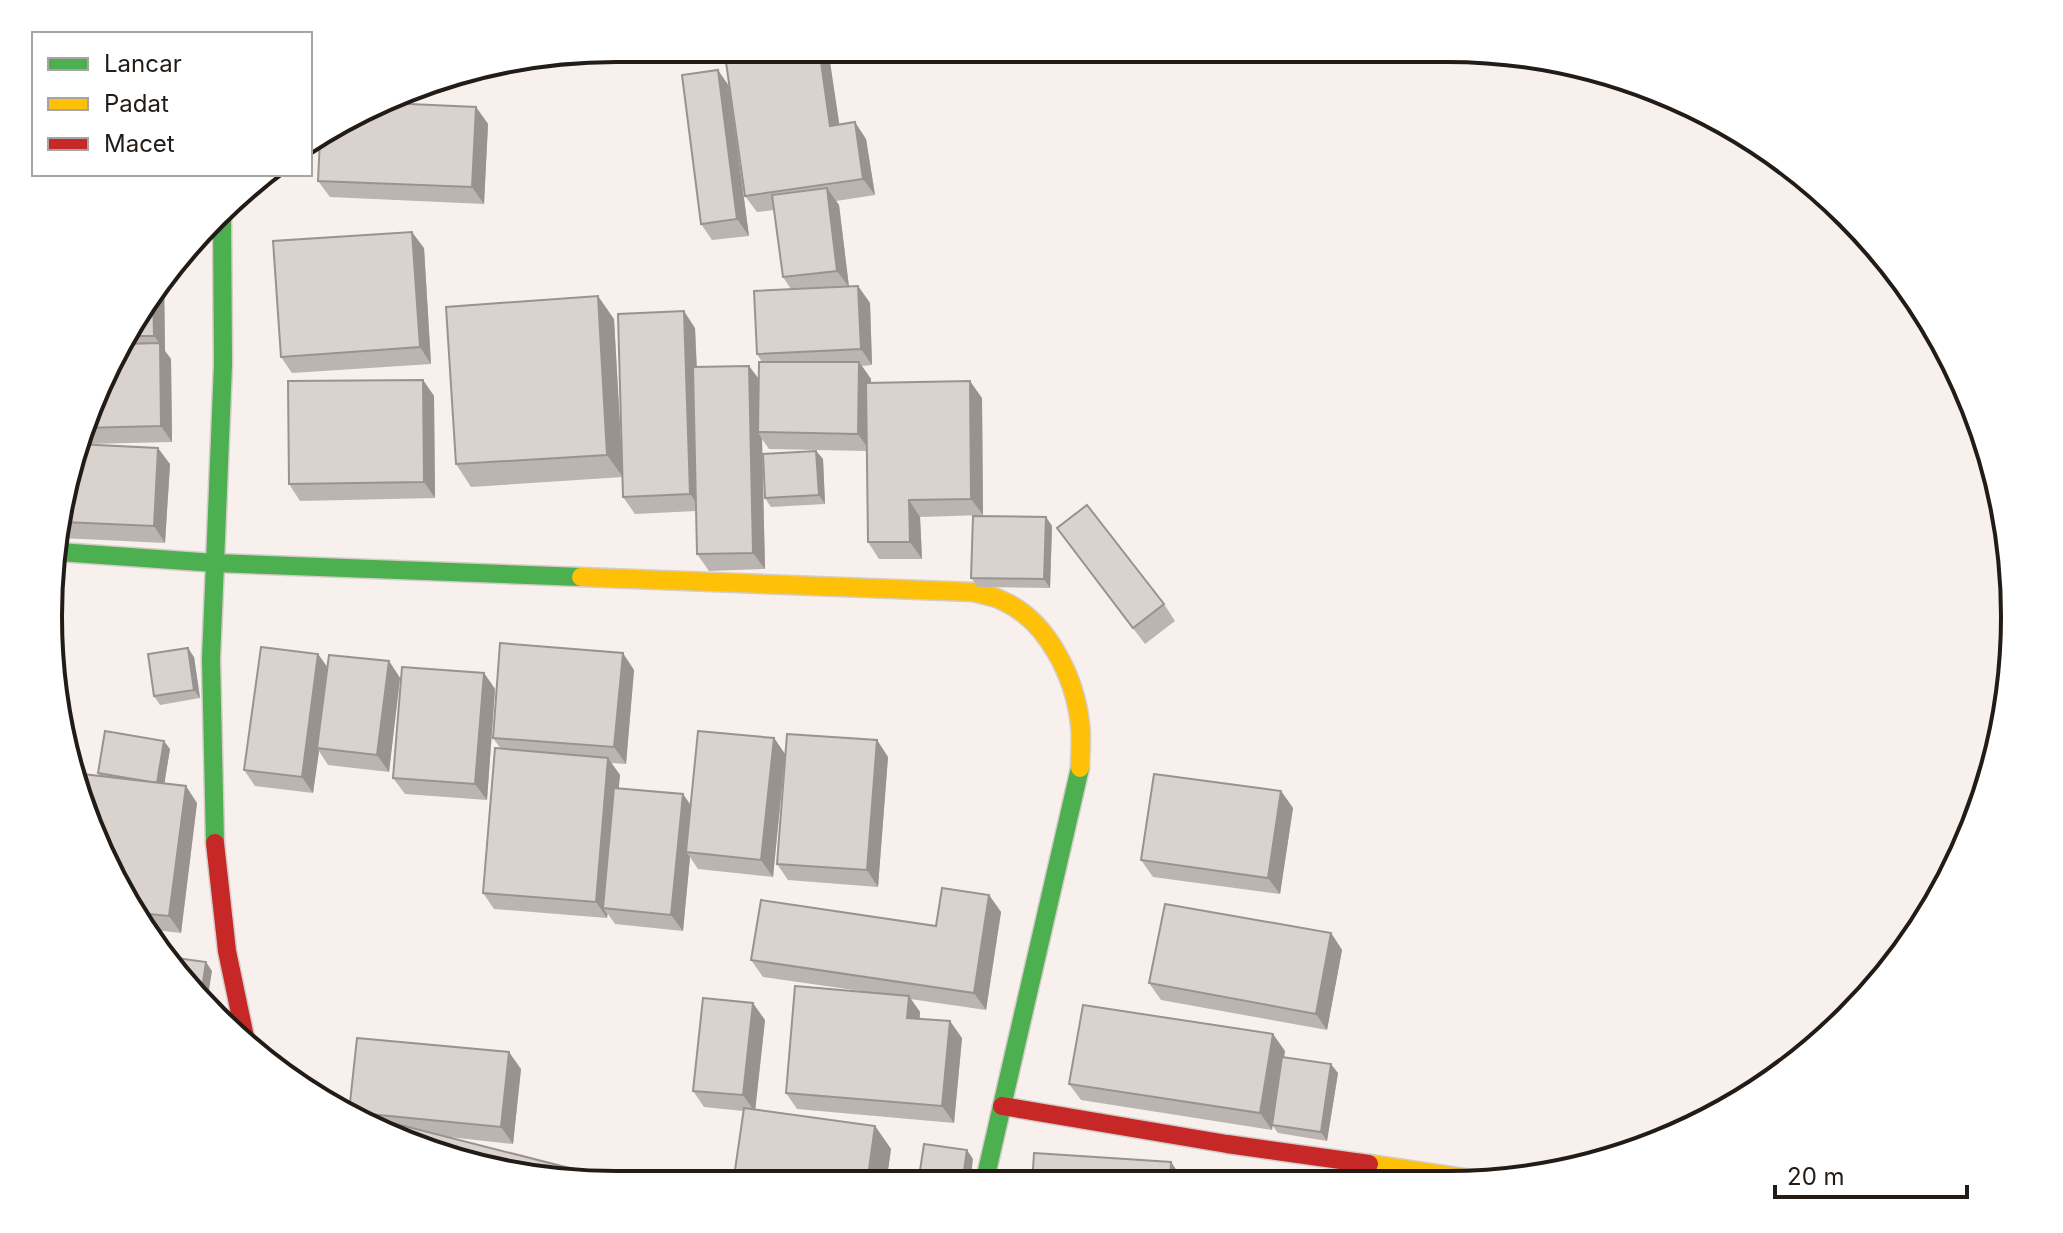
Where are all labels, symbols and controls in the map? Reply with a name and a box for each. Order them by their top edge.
legend [32,32,312,176]
text: Lancar [104,49,182,78]
text: Padat [104,89,169,118]
text: Macet [104,129,175,158]
scale bar [1775,1149,1967,1199]
text: 20 m [1787,1162,1845,1191]

